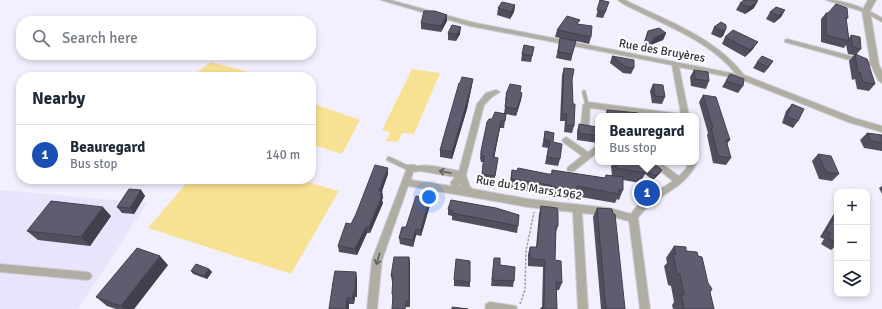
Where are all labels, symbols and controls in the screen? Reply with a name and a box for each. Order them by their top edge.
search box [16,16,316,60]
icon: search [30,27,52,49]
text: Search here [62,29,138,47]
street label: Rue des Bruyères [618,36,706,66]
text: Nearby [32,88,85,109]
popup [595,113,699,165]
text: Beauregard [609,122,685,140]
text: Beauregard [70,138,145,156]
text: Bus stop [609,140,657,156]
text: 1 [41,147,49,163]
text: 140 m [266,147,300,163]
text: Bus stop [70,156,117,172]
one-way arrow [439,168,452,176]
street label: Rue du 19 Mars 1962 [475,172,583,204]
pin: 1 [634,178,660,208]
your location [419,187,439,207]
map controls [834,189,870,297]
button: + [834,189,870,225]
button: − [834,225,870,261]
one-way arrow [374,252,382,265]
button: layers [834,261,870,297]

